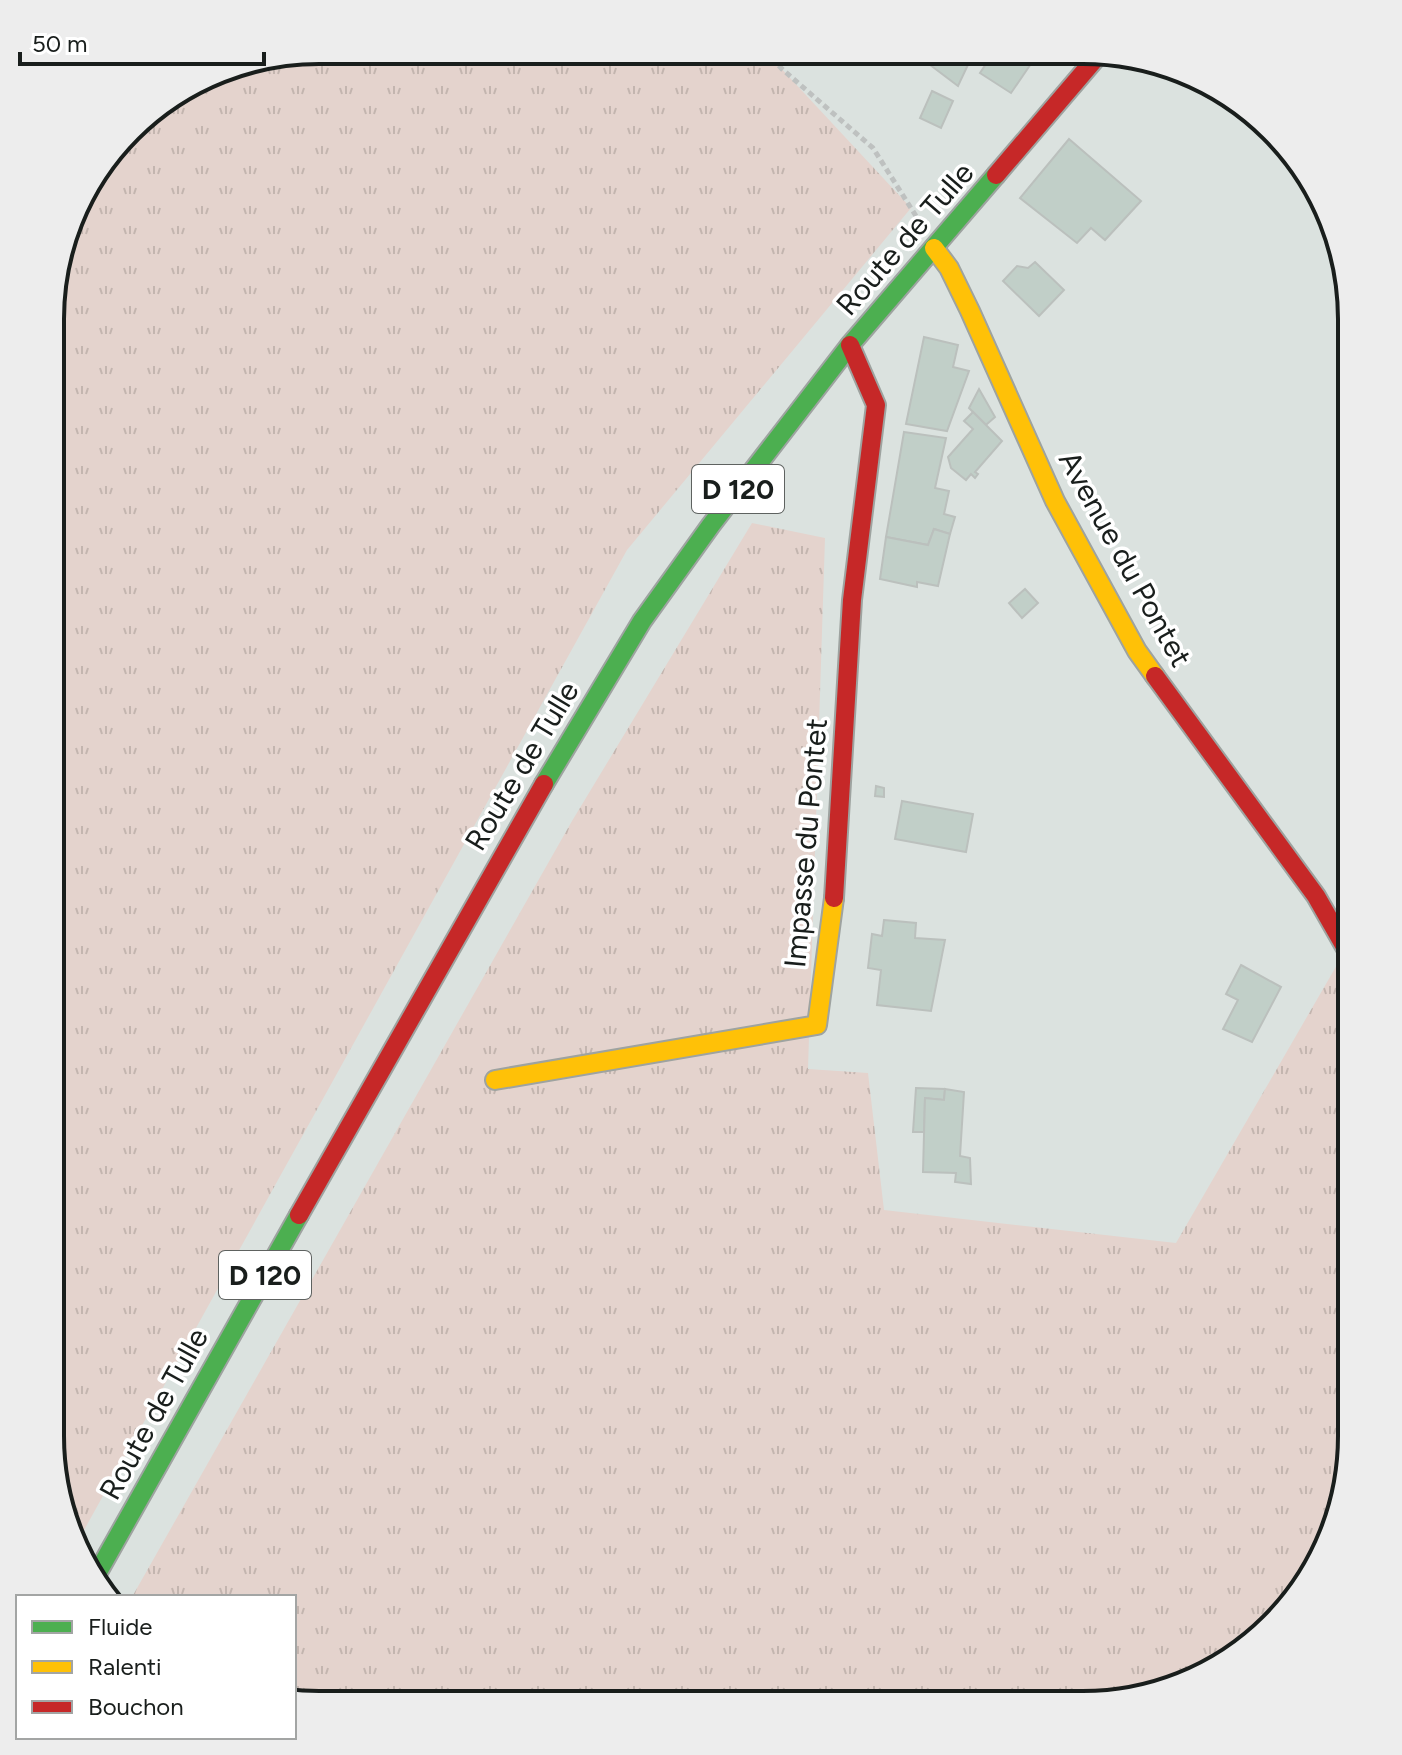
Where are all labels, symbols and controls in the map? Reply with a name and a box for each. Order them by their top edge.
scale bar [20,16,264,66]
text: 50 m [32,29,88,58]
street label: Route de Tulle [828,155,981,323]
street label: Avenue du Pontet [1051,444,1200,673]
road number: D 120 [692,465,784,513]
street label: Route de Tulle [457,674,587,857]
street label: Impasse du Pontet [776,717,835,969]
road number: D 120 [219,1251,311,1299]
street label: Route de Tulle [91,1321,216,1506]
legend [16,1595,296,1739]
text: Fluide [88,1612,152,1641]
text: Ralenti [88,1652,162,1681]
text: Bouchon [88,1692,184,1721]

